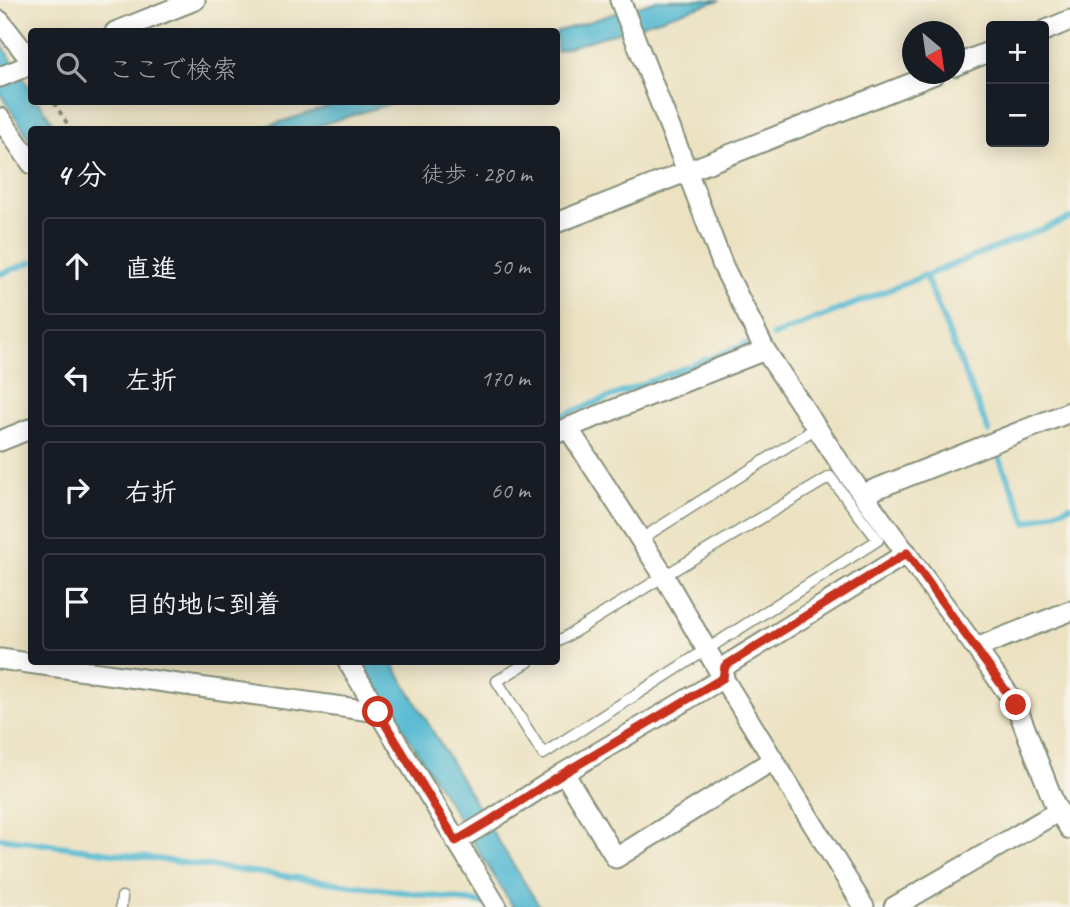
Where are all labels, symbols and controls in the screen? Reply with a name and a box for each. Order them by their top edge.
north arrow [902,21,965,84]
map controls [986,21,1049,147]
button: + [986,21,1049,84]
search box [28,28,560,105]
icon: search [52,48,90,86]
text: ここで検索 [108,53,238,86]
button: − [986,84,1049,147]
text: 4 分 [56,156,107,194]
text: 徒歩 · 280 m [421,160,532,189]
icon: ahead [58,247,96,285]
text: 直進 [125,252,177,285]
text: 50 m [491,252,530,281]
icon: left [58,359,96,397]
text: 左折 [125,364,177,397]
text: 170 m [481,364,530,393]
icon: right [58,471,96,509]
text: 右折 [125,476,177,509]
text: 60 m [491,476,530,505]
icon: arrive [58,583,96,621]
text: 目的地に到着 [125,588,281,621]
route end [1000,689,1031,720]
route start [362,696,393,727]

